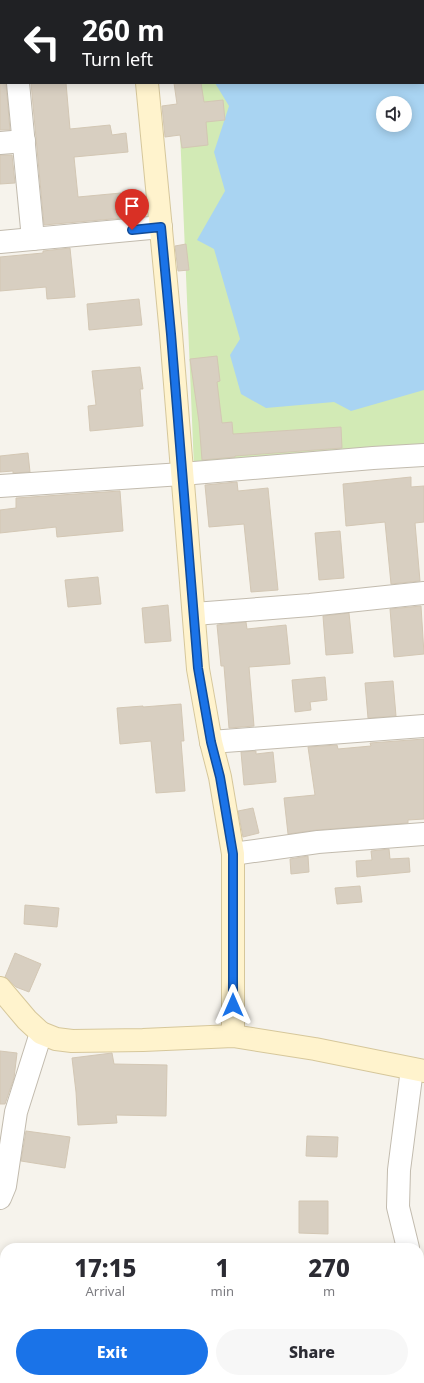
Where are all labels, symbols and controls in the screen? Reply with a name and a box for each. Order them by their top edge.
text: 260 m [82,11,165,49]
icon: left [16,16,68,68]
text: Turn left [82,47,153,71]
map controls [376,96,412,132]
button: sound [376,96,412,132]
pin [115,189,149,230]
icon: arrive [121,195,143,217]
position arrow [212,984,254,1026]
text: 17:15 [74,1251,136,1284]
text: 1 [215,1251,229,1284]
text: 270 [308,1251,350,1284]
text: Arrival [85,1282,125,1300]
text: min [211,1282,234,1300]
text: m [323,1282,335,1300]
button: Exit [16,1329,208,1375]
button: Share [216,1329,408,1375]

